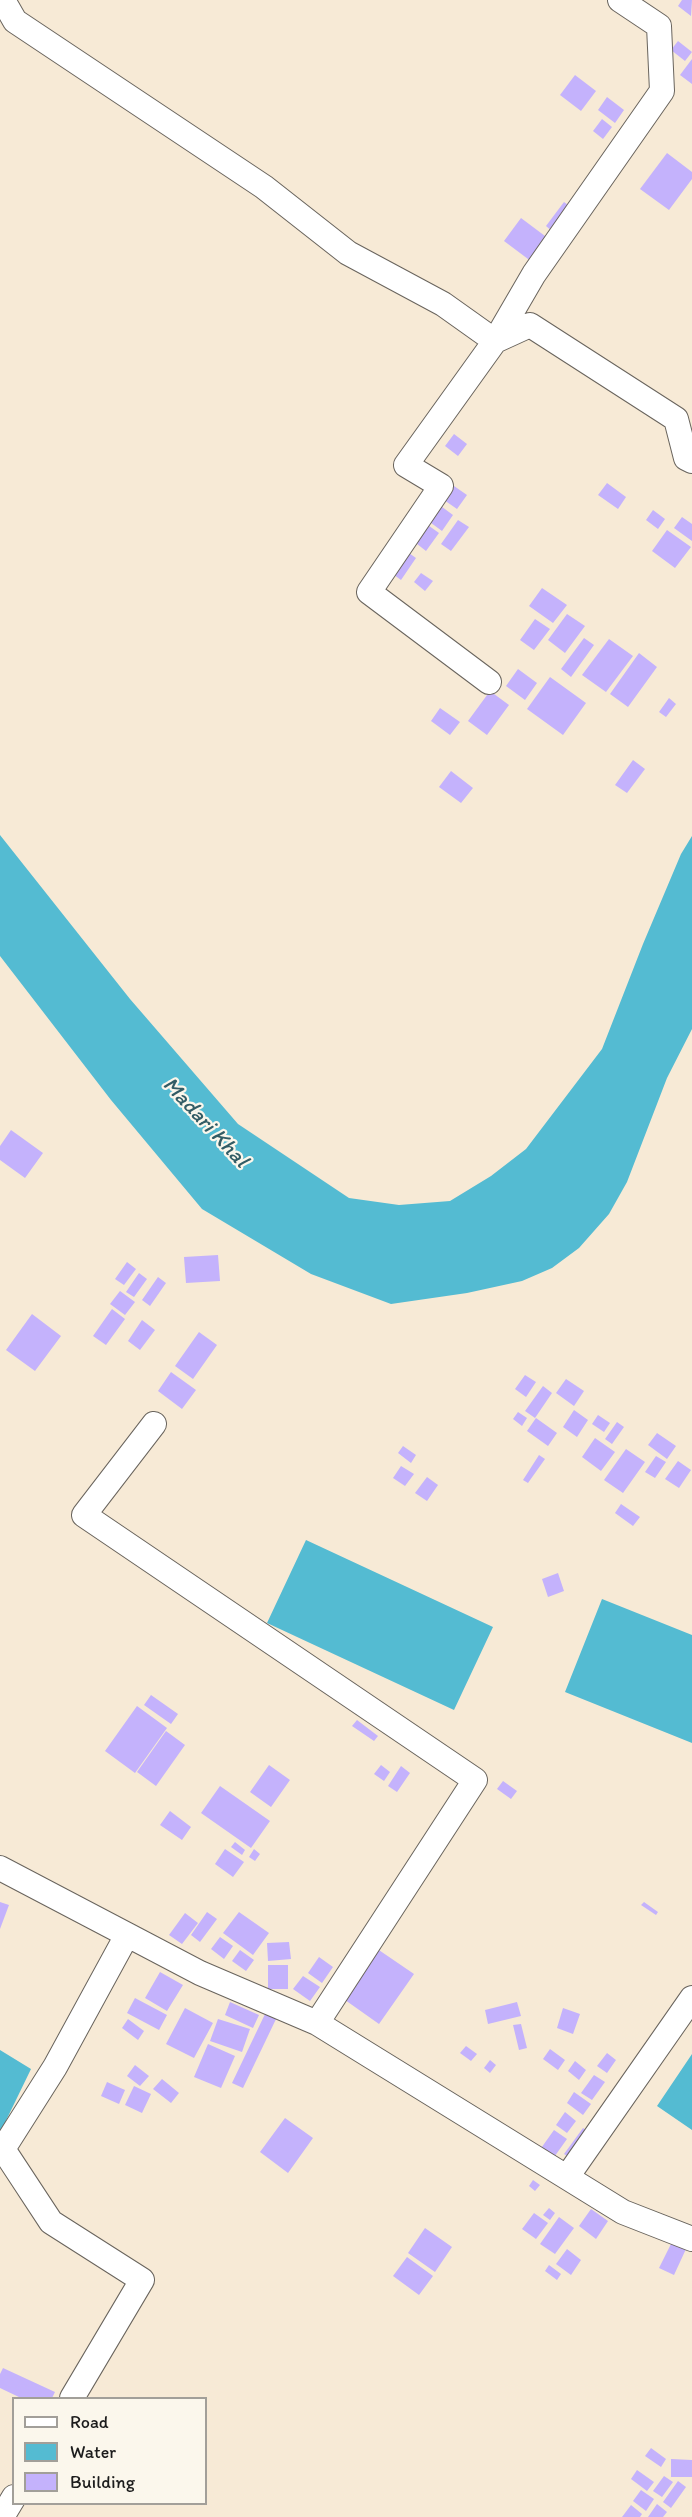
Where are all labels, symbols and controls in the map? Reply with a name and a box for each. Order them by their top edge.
water label: Madari Khal [156,1072,254,1174]
legend [12,2397,207,2505]
text: Road [70,2411,109,2433]
text: Water [70,2441,116,2463]
text: Building [70,2471,135,2493]

